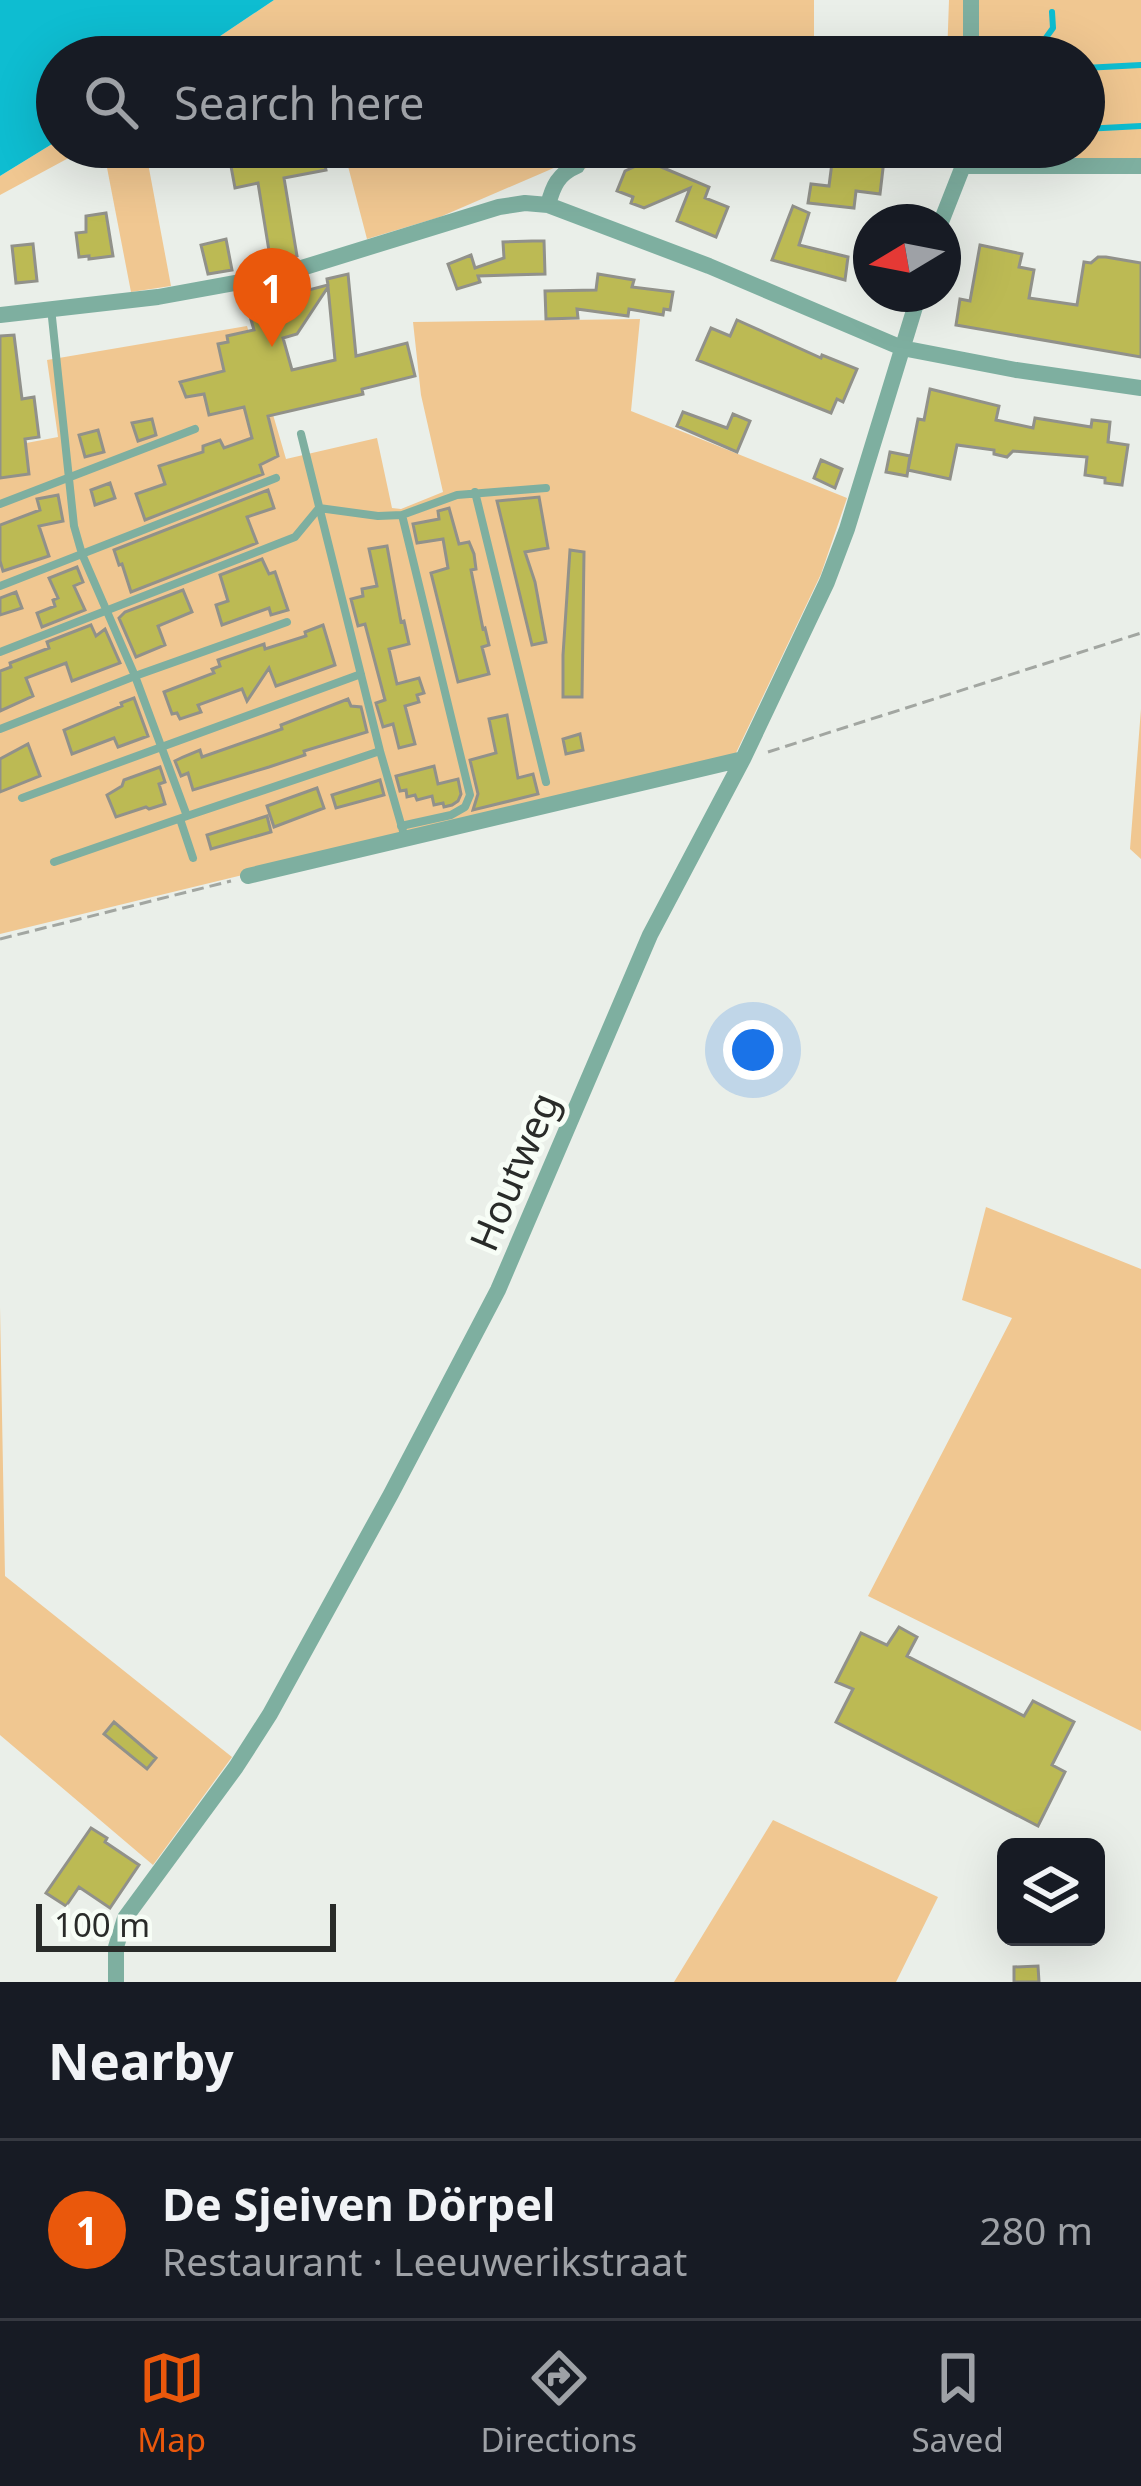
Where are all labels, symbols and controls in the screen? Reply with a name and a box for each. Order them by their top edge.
search box [36,36,1105,168]
icon: search [78,69,144,135]
text: Search here [174,72,424,133]
north arrow [853,204,961,312]
pin: 1 [233,248,311,347]
your location [723,1020,783,1080]
street label: Houtweg [456,1084,570,1258]
map controls [997,1838,1105,1946]
button: layers [997,1838,1105,1946]
scale bar [36,1898,336,1951]
text: 100 m [54,1902,150,1947]
text: Nearby [48,2025,234,2095]
text: De Sjeiven Dörpel [162,2173,555,2234]
text: 1 [76,2203,98,2256]
text: 280 m [979,2203,1093,2256]
text: Restaurant · Leeuwerikstraat [162,2234,687,2287]
tab: Map [137,2345,206,2462]
tab: Directions [480,2345,637,2462]
tab: Saved [911,2345,1004,2462]

